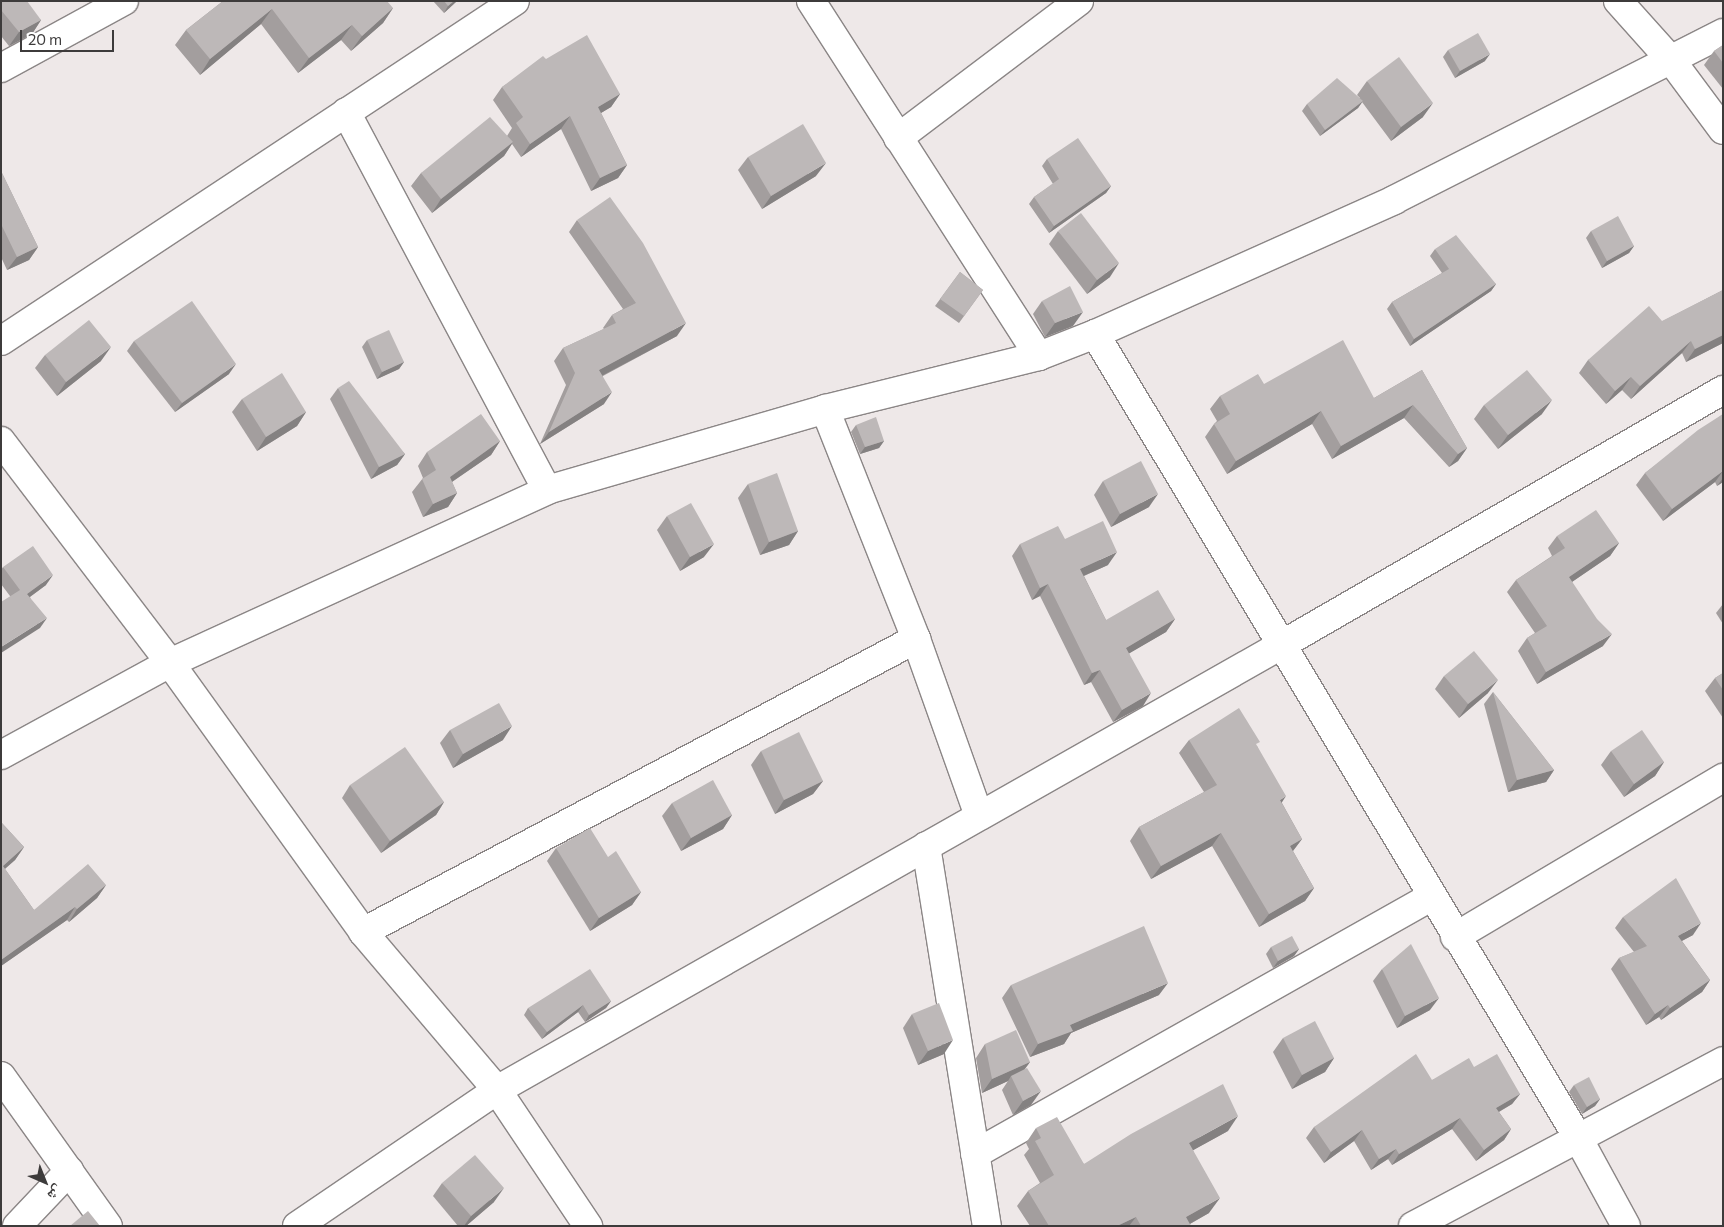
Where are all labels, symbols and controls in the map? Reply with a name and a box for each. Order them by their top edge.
scale bar [22,20,116,52]
text: 20 m [28,30,62,48]
north arrow [20,1157,70,1207]
text: ش [45,1182,67,1204]

